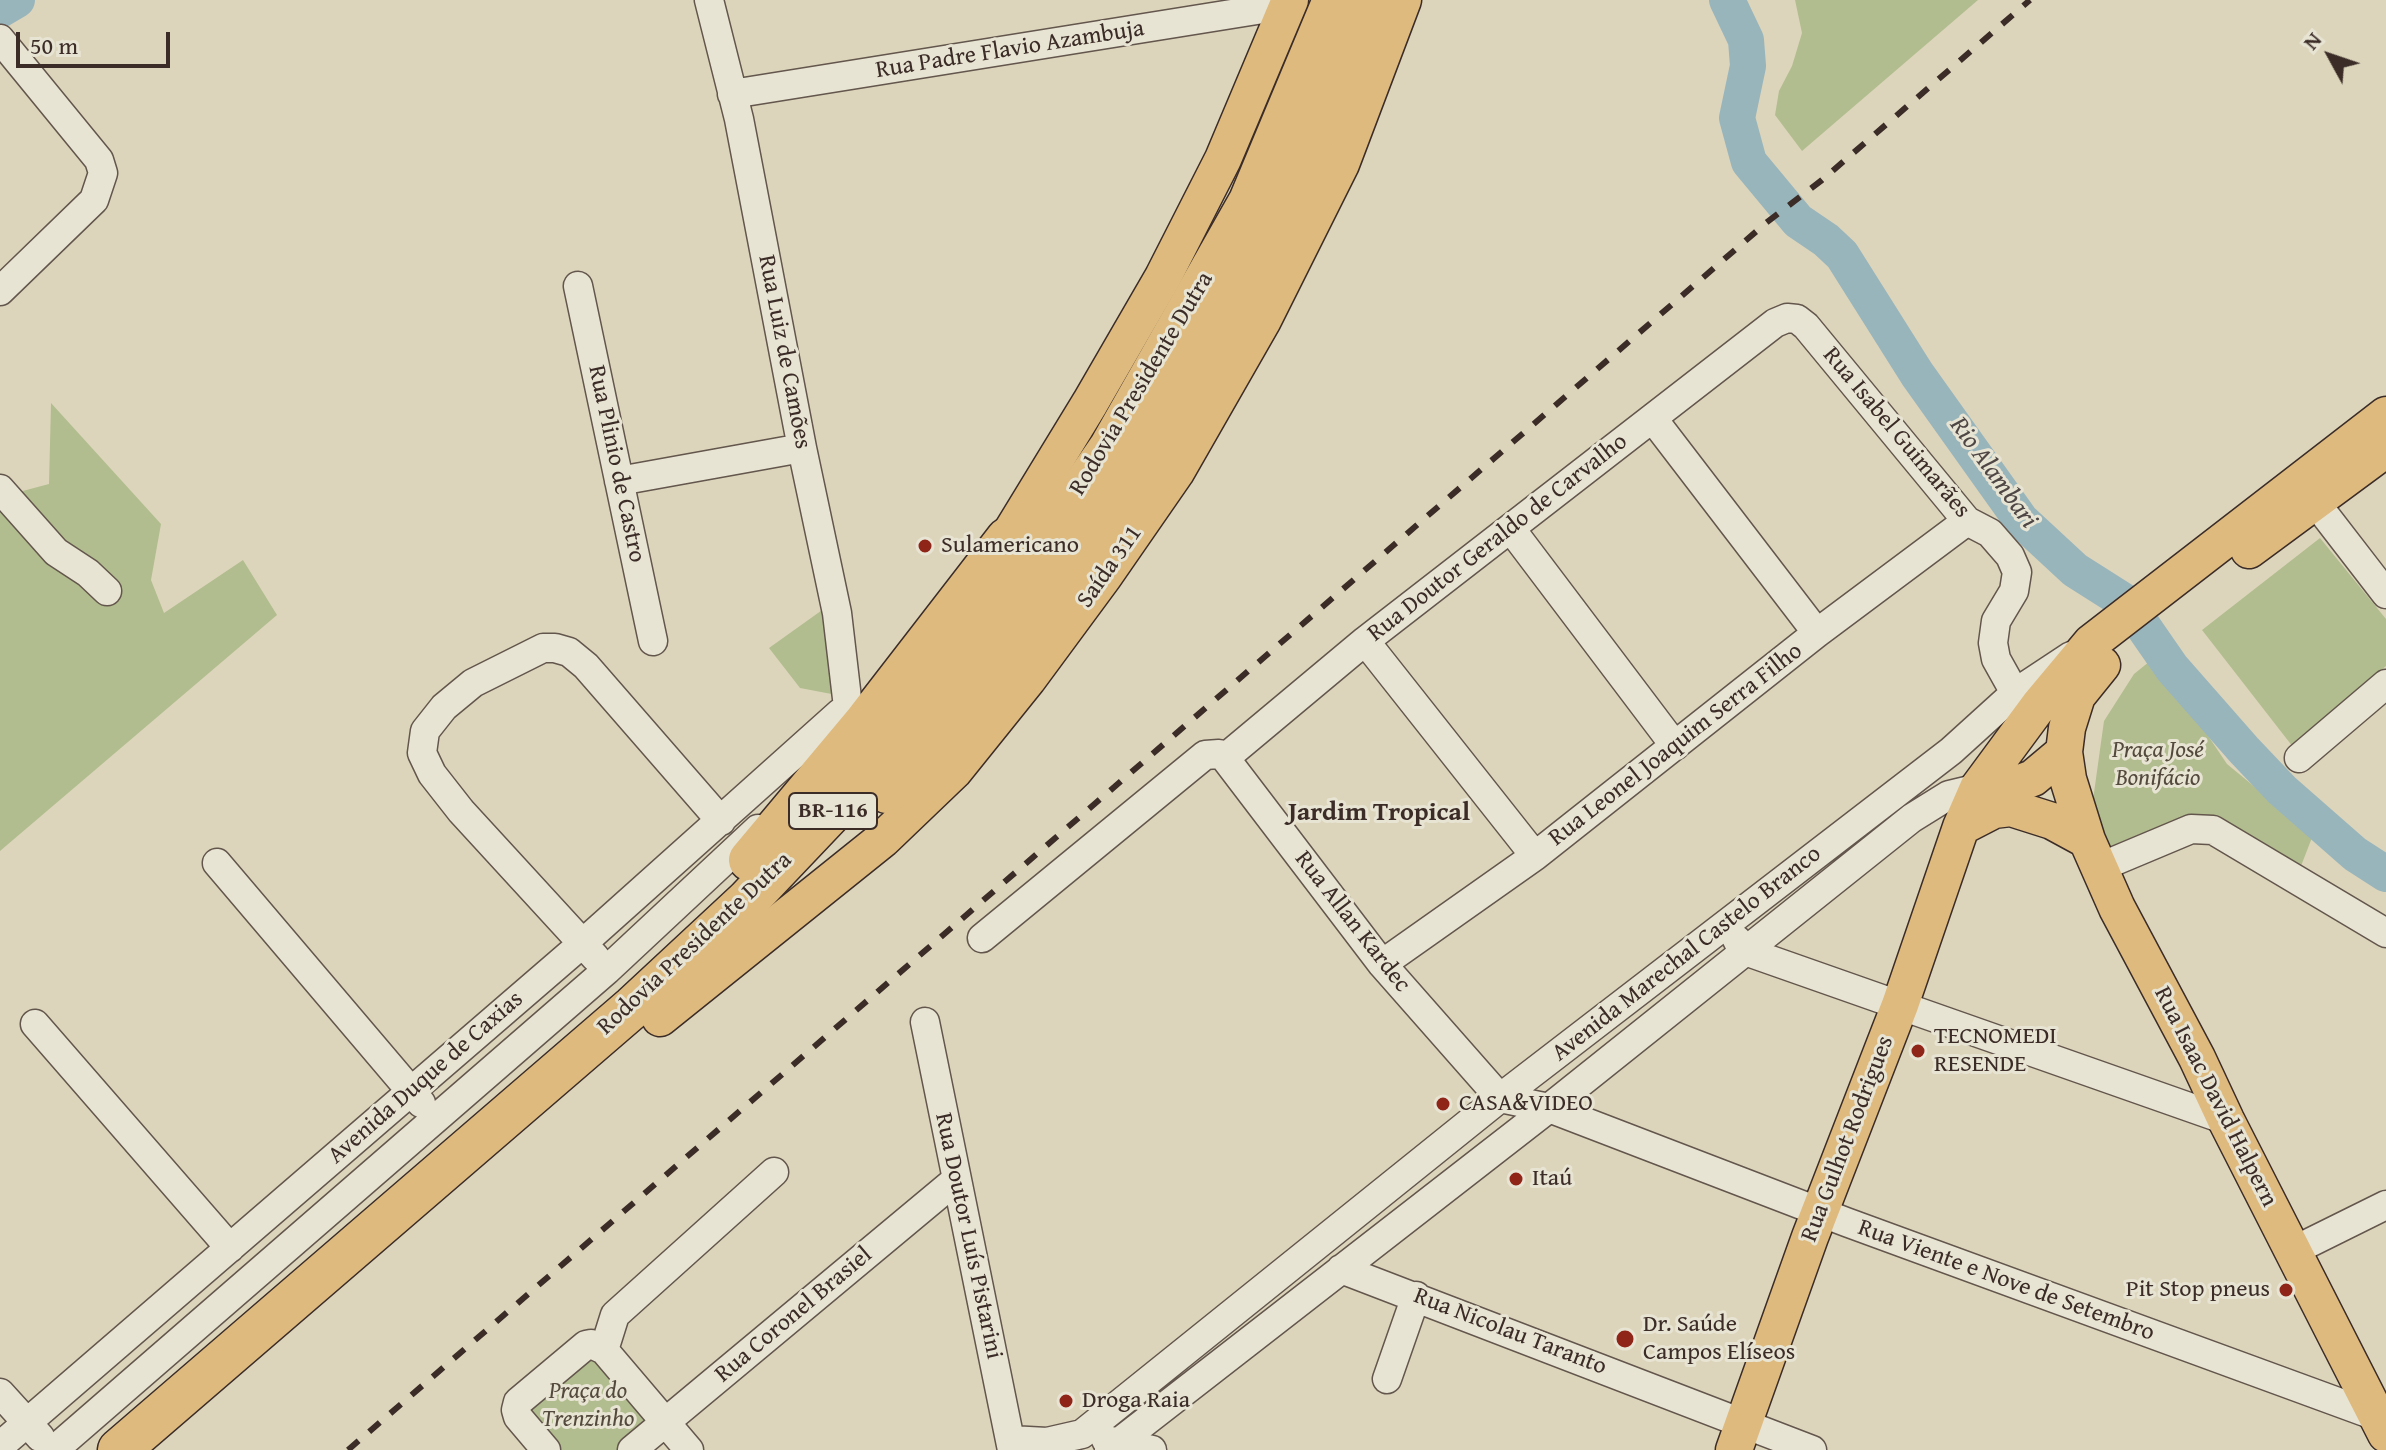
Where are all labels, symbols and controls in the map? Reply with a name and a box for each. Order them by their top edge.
street label: Rua Padre Flavio Azambuja [874,15,1146,85]
scale bar [20,16,174,66]
north arrow [2290,16,2370,96]
text: N [2295,25,2329,56]
text: 50 m [30,28,78,63]
street label: Rua Luiz de Camões [751,253,817,451]
street label: Rodovia Presidente Dutra [1064,267,1220,501]
street label: Rua Isabel Guimarães [1816,342,1976,524]
street label: Rua Plinio de Castro [581,363,651,565]
water label: Rio Alambari [1942,411,2044,535]
street label: Rua Doutor Geraldo de Carvalho [1362,428,1634,648]
street label: Saída 311 [1071,520,1149,614]
place label: Sulamericano [941,532,1079,560]
marker: Sulamericano [916,537,934,555]
street label: Rua Leonel Joaquim Serra Filho [1543,637,1809,853]
park label: Praça José Bonifácio [2112,737,2204,793]
road number: BR-116 [789,793,877,829]
district label: Jardim Tropical [1288,797,1470,829]
street label: Avenida Marechal Castelo Branco [1547,840,1827,1068]
street label: Rodovia Presidente Dutra [592,846,798,1042]
street label: Rua Allan Kardec [1288,846,1416,998]
street label: Rua Isaac David Halpern [2147,982,2283,1212]
street label: Avenida Duque de Caxias [323,985,529,1171]
place label: TECNOMEDI RESENDE [1934,1023,2057,1079]
street label: Rua Gulhot Rodrigues [1795,1032,1901,1246]
marker: TECNOMEDI RESENDE [1909,1042,1927,1060]
place label: CASA&VIDEO [1459,1090,1593,1118]
marker: CASA&VIDEO [1434,1095,1452,1113]
street label: Rua Doutor Luís Pistarini [928,1110,1008,1362]
place label: Itaú [1532,1165,1572,1193]
marker: Itaú [1507,1170,1525,1188]
street label: Rua Viente e Nove de Setembro [1854,1214,2158,1348]
street label: Rua Coronel Brasiel [710,1241,878,1389]
place label: Pit Stop pneus [2126,1276,2270,1304]
marker: Pit Stop pneus [2277,1281,2295,1299]
street label: Rua Nicolau Taranto [1410,1282,1610,1382]
place label: Dr. Saúde Campos Elíseos [1643,1311,1795,1367]
marker: Dr. Saúde Campos Elíseos [1614,1328,1636,1350]
park label: Praça do Trenzinho [542,1378,634,1434]
place label: Droga Raia [1082,1387,1190,1415]
marker: Droga Raia [1057,1392,1075,1410]

